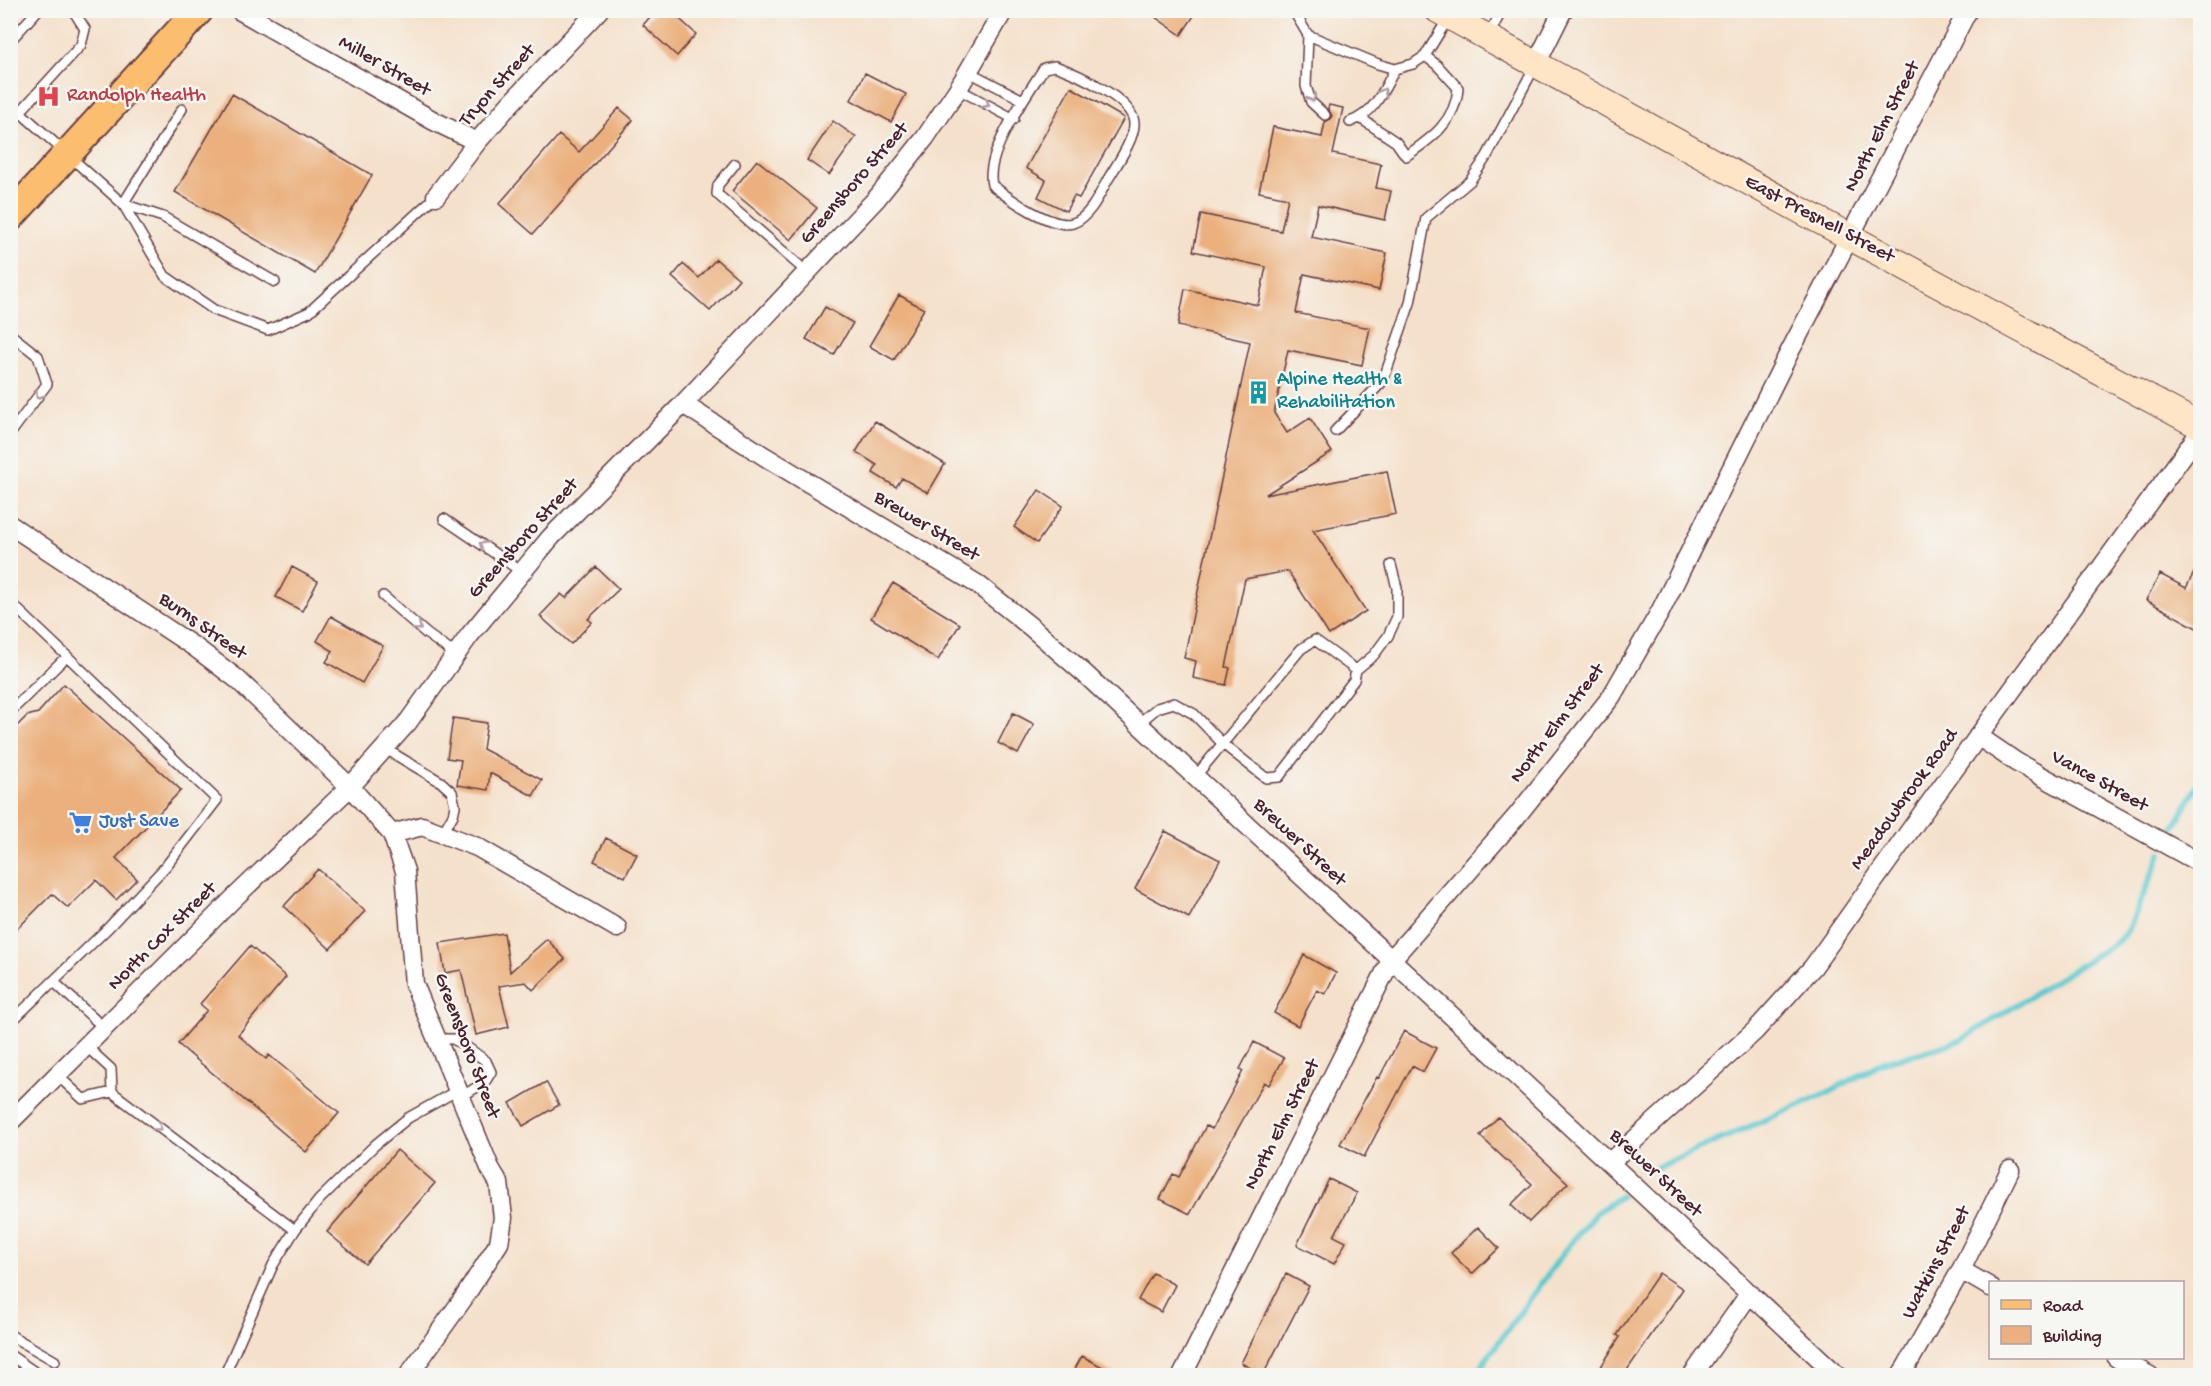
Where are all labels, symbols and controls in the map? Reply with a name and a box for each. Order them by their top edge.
street label: Miller Street [334,31,436,103]
street label: Tryon Street [454,39,542,133]
street label: North Elm Street [1840,56,1927,196]
hospital icon: Randolph Health [36,83,62,109]
place label: Randolph Health [67,85,206,108]
one-way arrow [1376,88,1387,98]
one-way arrow [1305,92,1316,102]
one-way arrow [979,97,990,108]
street label: Greensboro Street [796,117,915,250]
street label: East Presnell Street [1740,171,1899,270]
place label: Alpine Health & Rehabilitation [1277,369,1403,415]
building icon: Alpine Health & Rehabilitation [1246,379,1272,405]
one-way arrow [35,389,46,400]
street label: Greensboro Street [464,473,585,604]
street label: Brewer Street [868,486,984,568]
one-way arrow [478,541,489,552]
street label: Burns Street [153,588,252,667]
one-way arrow [411,619,422,630]
street label: North Elm Street [1506,658,1611,788]
street label: Meadowbrook Road [1846,723,1965,875]
street label: Vance Street [2046,746,2153,819]
street label: Brewer Street [1247,793,1352,893]
supermarket icon: Just Save [68,809,94,835]
place label: Just Save [99,811,179,834]
street label: North Cox Street [104,877,223,996]
street label: Greensboro Street [428,970,505,1124]
street label: North Elm Street [1240,1054,1327,1194]
one-way arrow [152,1119,163,1130]
street label: Brewer Street [1603,1124,1708,1224]
street label: Watkins Street [1898,1201,1977,1323]
legend [1989,1281,2184,1359]
text: Road [2043,1297,2084,1318]
text: Building [2042,1327,2102,1348]

